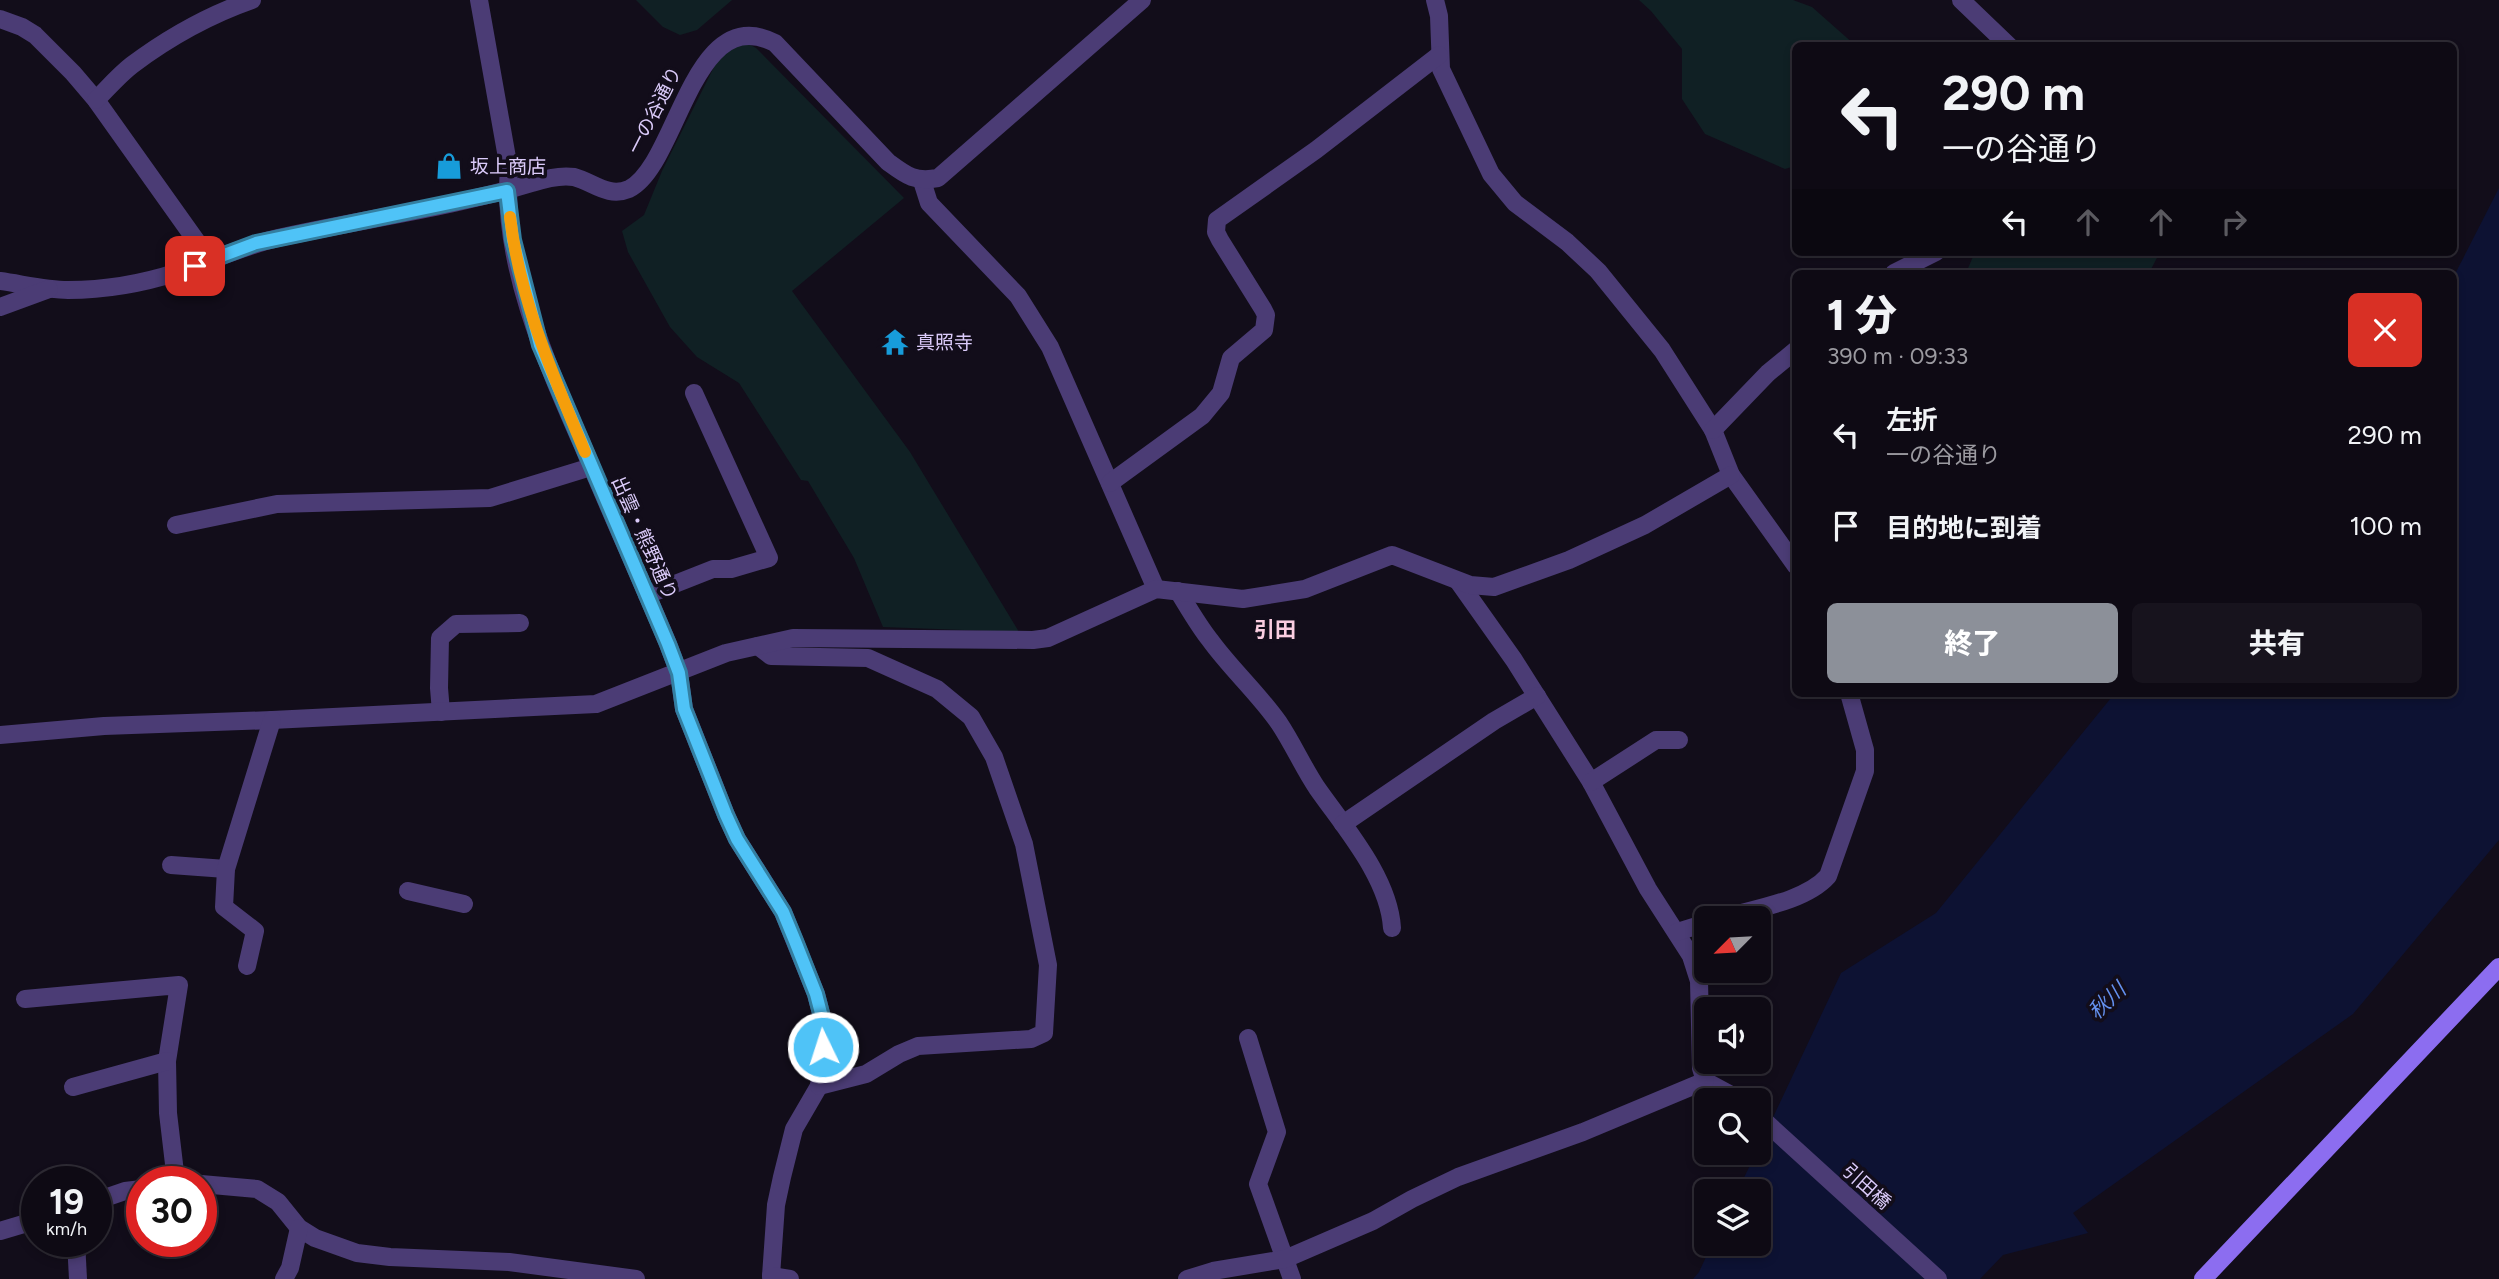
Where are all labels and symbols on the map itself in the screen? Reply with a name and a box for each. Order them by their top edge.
street label: 一の谷通り [623,63,686,158]
shop icon: 坂上商店 [434,151,464,181]
place label: 坂上商店 [470,155,546,178]
pin [165,236,225,296]
temple icon: 真照寺 [880,327,910,357]
place label: 真照寺 [916,331,973,354]
street label: 出雲・熊野通り [607,473,682,604]
district label: 引田 [1254,617,1296,642]
north arrow [1694,906,1771,984]
water label: 秋川 [2083,976,2132,1024]
position arrow [786,1010,860,1084]
street label: 引田橋 [1838,1159,1896,1214]
speed limit sign: 30 [126,1166,217,1257]

